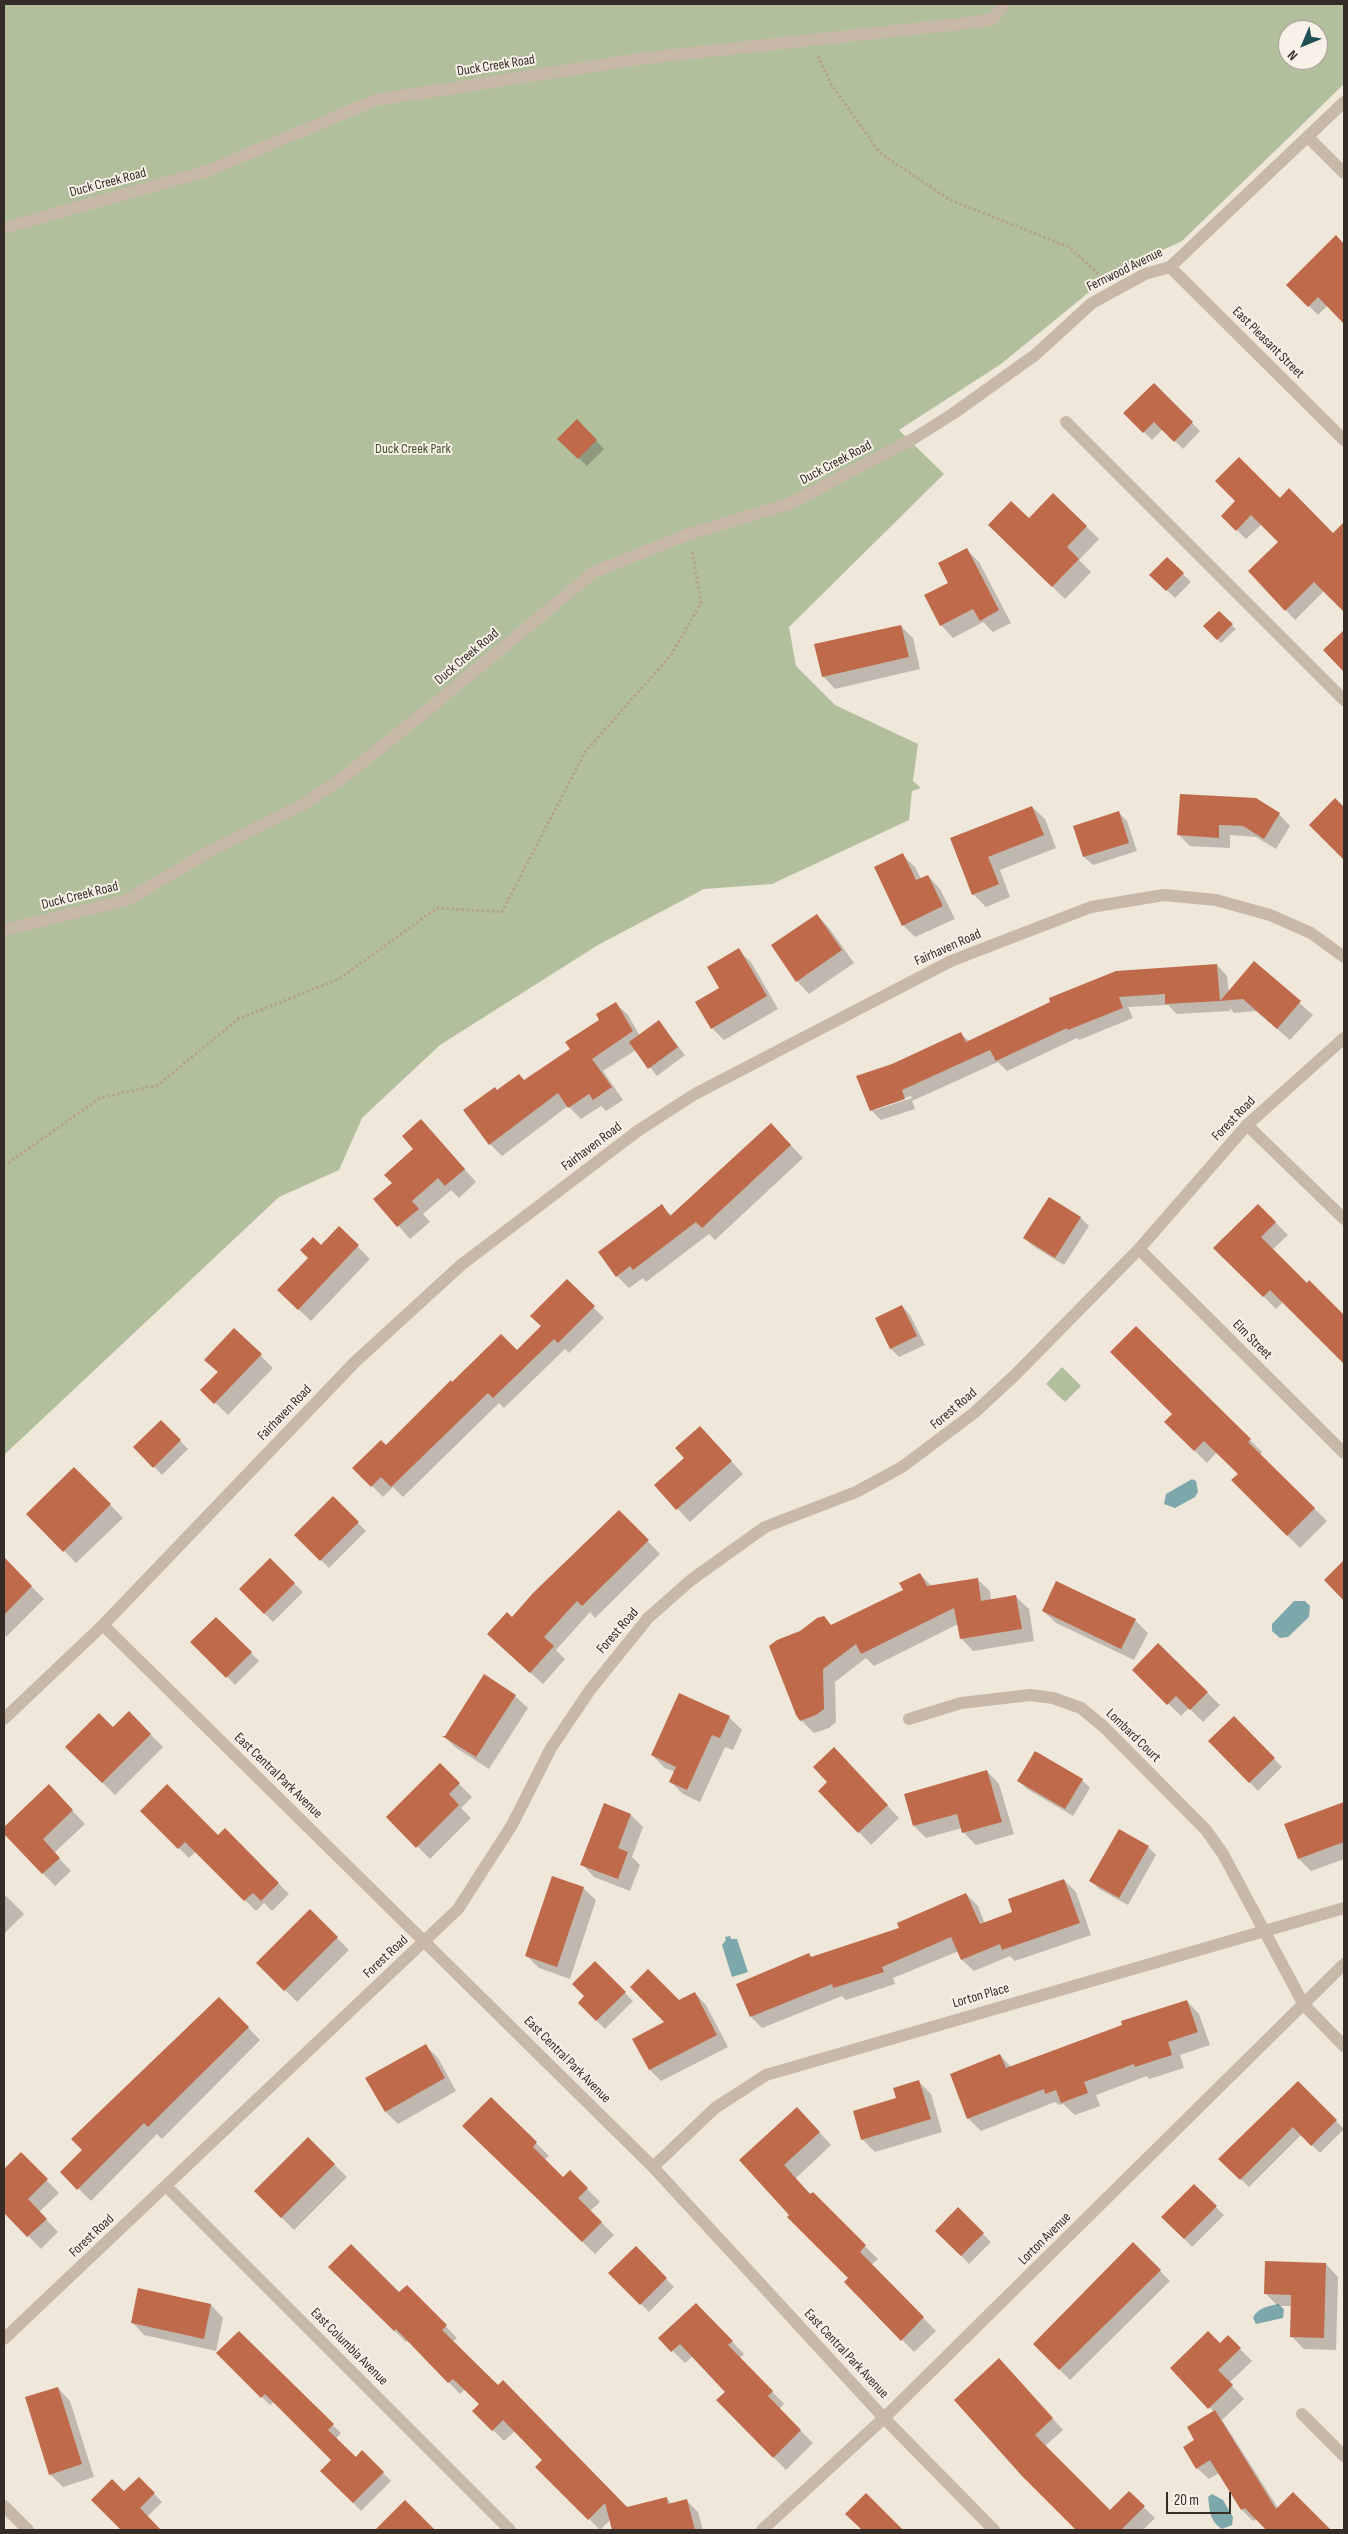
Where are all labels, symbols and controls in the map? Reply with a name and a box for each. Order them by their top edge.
north arrow [1278,20,1328,70]
text: N [1284,47,1301,64]
street label: Duck Creek Road [456,52,536,80]
street label: Duck Creek Road [68,165,148,201]
street label: Fernwood Avenue [1084,244,1166,296]
street label: East Pleasant Street [1229,304,1307,382]
street label: Duck Creek Road [797,437,875,489]
park label: Duck Creek Park [375,441,451,457]
street label: Duck Creek Road [431,625,503,689]
street label: Duck Creek Road [40,878,120,914]
street label: Fairhaven Road [912,926,984,970]
street label: Forest Road [1209,1093,1259,1145]
street label: Fairhaven Road [559,1119,625,1175]
street label: Elm Street [1229,1317,1275,1363]
street label: Fairhaven Road [254,1382,316,1444]
street label: Forest Road [927,1385,981,1433]
street label: Forest Road [594,1605,642,1657]
street label: Lombard Court [1102,1706,1164,1766]
street label: East Central Park Avenue [230,1730,326,1822]
street label: Forest Road [360,1932,412,1982]
street label: Lorton Place [951,1980,1011,2012]
street label: East Central Park Avenue [520,2013,614,2107]
street label: Lorton Avenue [1015,2209,1075,2269]
street label: Forest Road [66,2211,118,2261]
street label: East Columbia Avenue [307,2305,391,2389]
street label: East Central Park Avenue [800,2306,892,2402]
scale bar [1168,2482,1233,2514]
text: 20 m [1174,2491,1199,2510]

